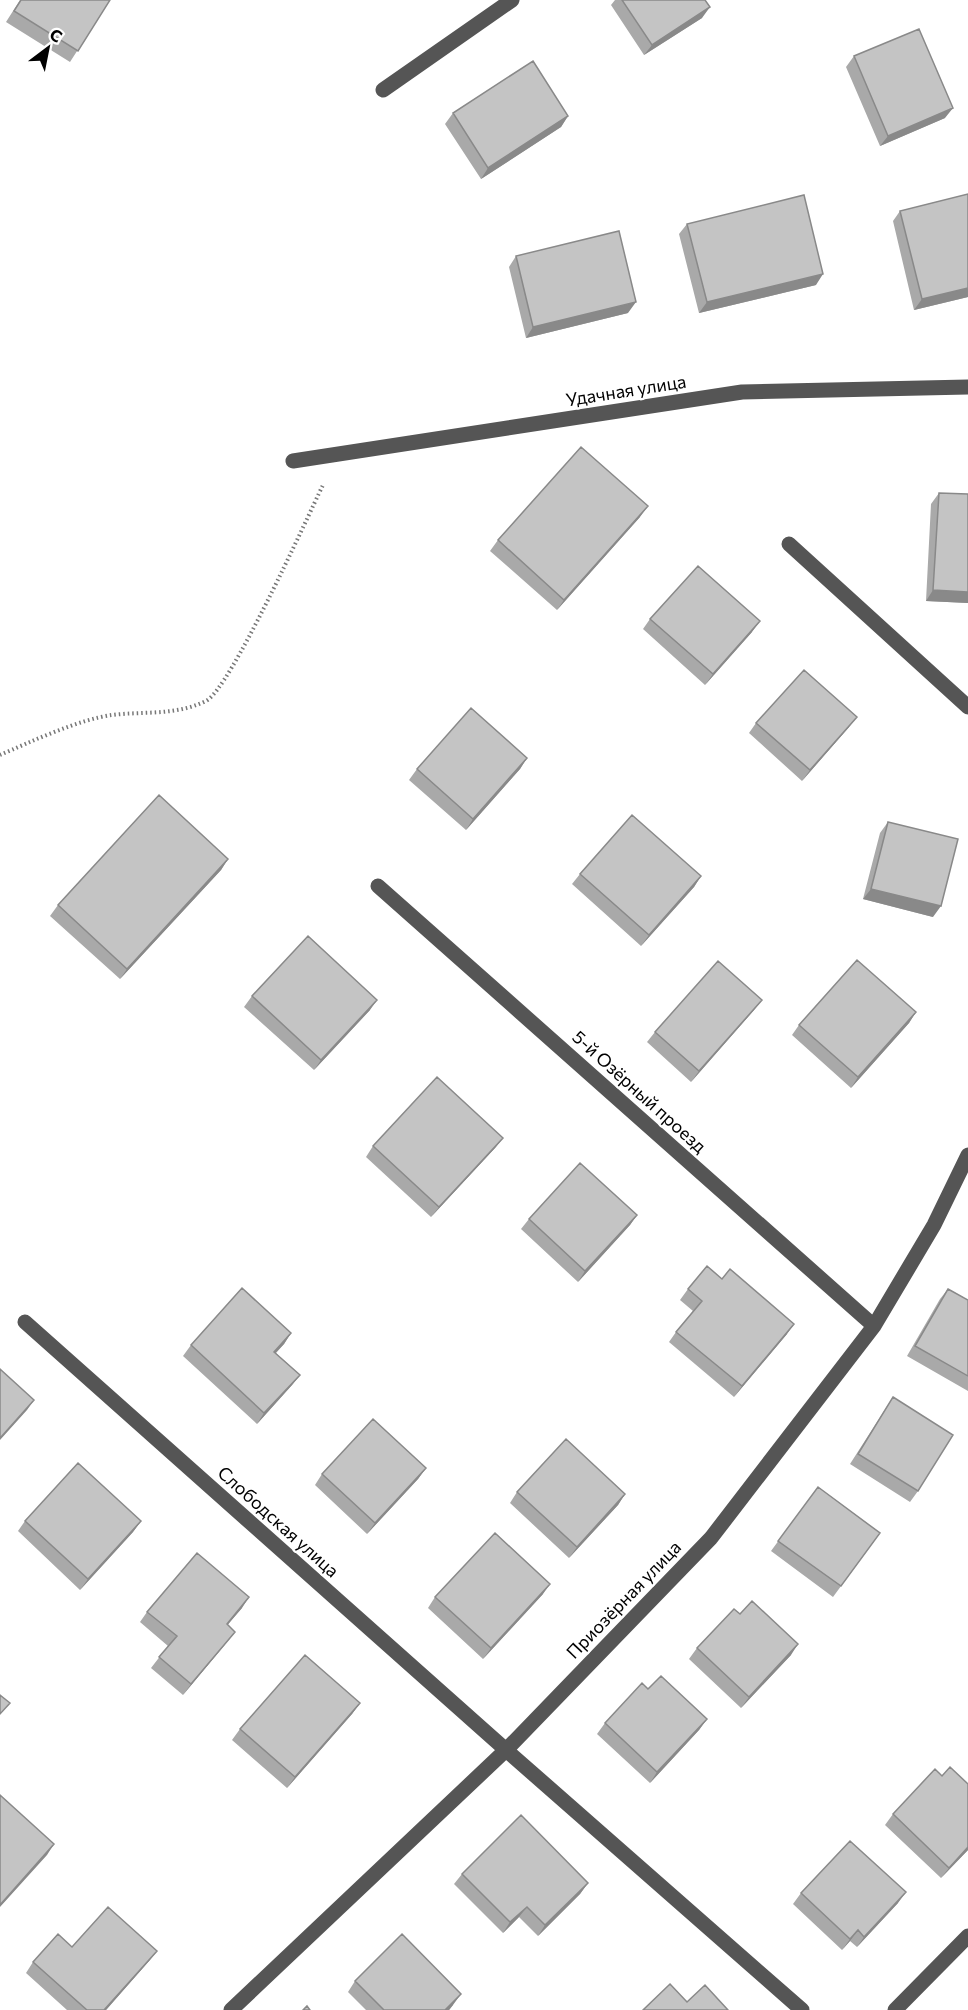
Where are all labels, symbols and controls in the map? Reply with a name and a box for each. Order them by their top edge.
north arrow [18,18,78,78]
text: С [47,24,66,46]
street label: Удачная улица [564,370,688,410]
street label: 5-й Озёрный проезд [568,1025,711,1157]
street label: Слободская улица [214,1461,344,1581]
street label: Приозёрная улица [561,1536,685,1663]

